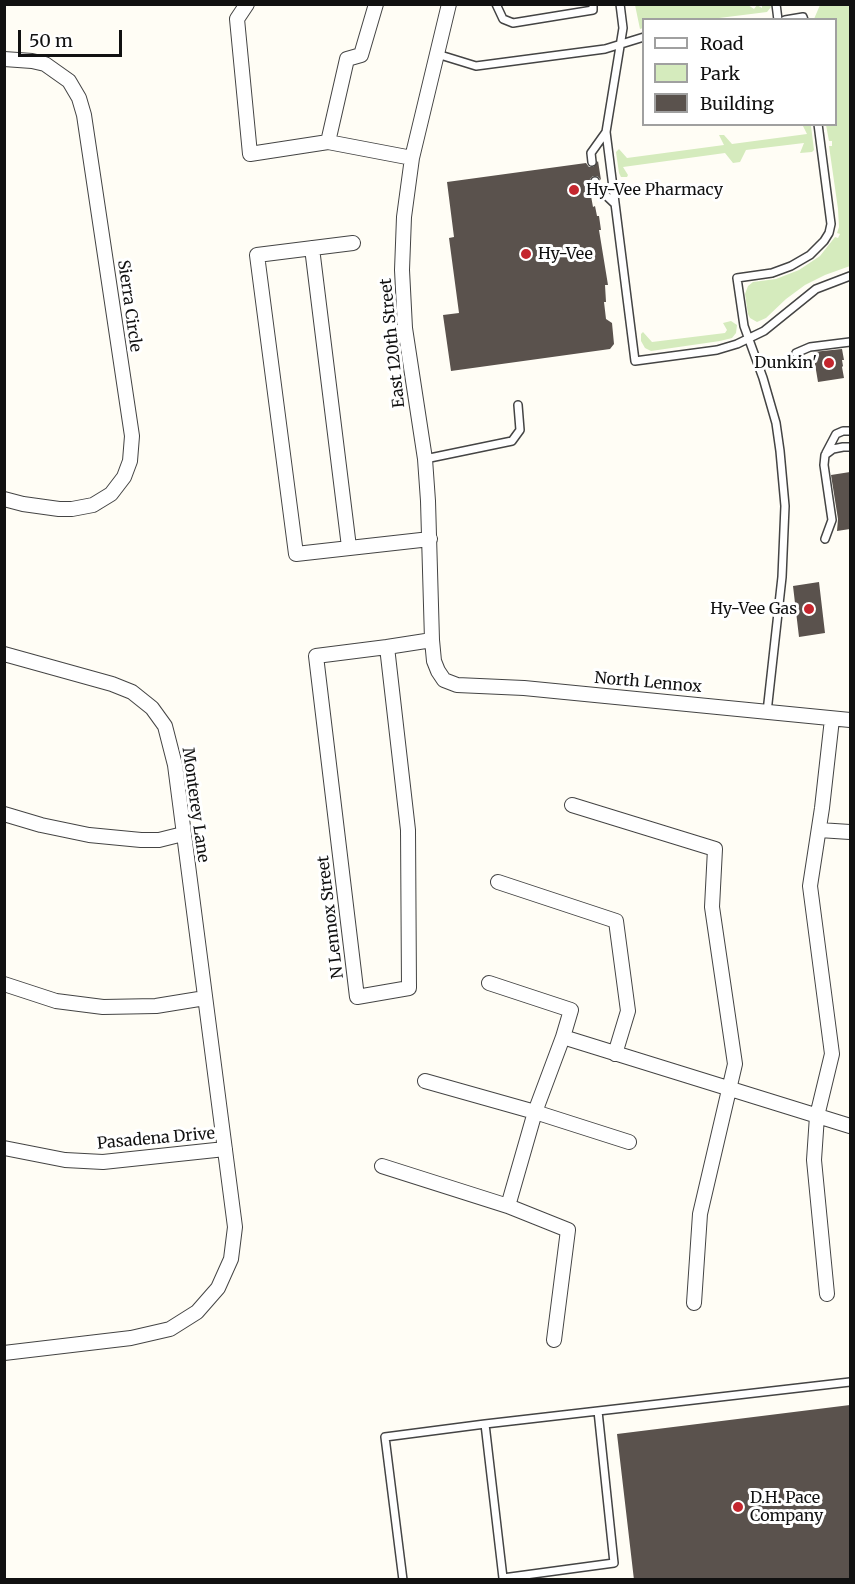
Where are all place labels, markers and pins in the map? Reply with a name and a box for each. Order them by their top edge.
place label: Hy-Vee Pharmacy [586,180,723,200]
marker: Hy-Vee Pharmacy [567,183,581,197]
place label: Hy-Vee [538,244,593,264]
marker: Hy-Vee [519,247,533,261]
place label: Dunkin' [754,353,817,373]
marker: Dunkin' [822,356,836,370]
place label: Hy-Vee Gas [710,599,797,619]
marker: Hy-Vee Gas [802,602,816,616]
place label: D.H. Pace Company [750,1488,823,1526]
marker: D.H. Pace Company [731,1500,745,1514]

